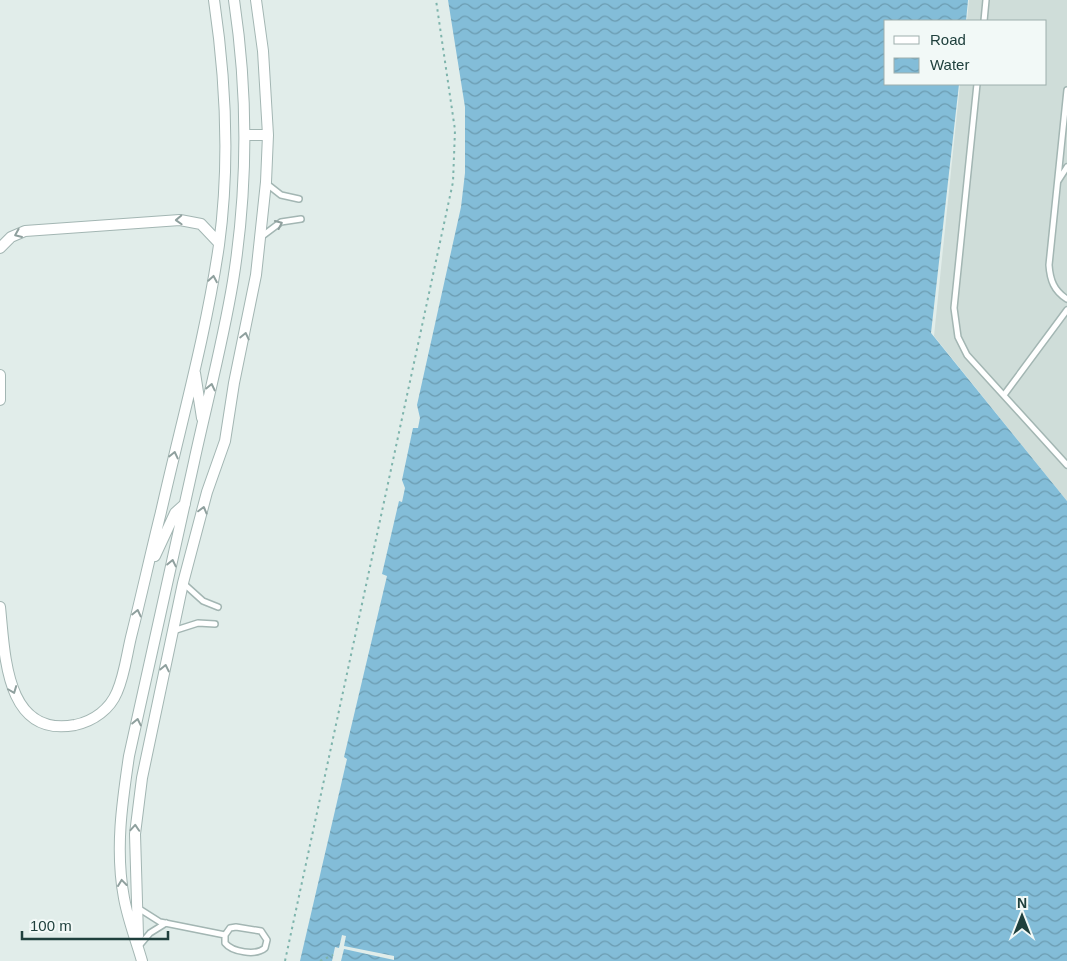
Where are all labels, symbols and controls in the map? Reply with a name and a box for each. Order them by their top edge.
legend [884,20,1047,85]
text: Road [930,31,966,48]
text: Water [930,56,969,73]
one-way arrow [175,215,182,225]
one-way arrow [273,220,282,230]
one-way arrow [14,228,23,239]
one-way arrow [208,275,218,284]
one-way arrow [239,332,250,341]
one-way arrow [205,383,216,392]
one-way arrow [168,450,179,459]
one-way arrow [197,507,207,515]
one-way arrow [166,559,176,568]
one-way arrow [131,609,142,618]
one-way arrow [159,664,170,673]
one-way arrow [7,685,17,694]
one-way arrow [131,717,141,726]
one-way arrow [130,824,141,832]
one-way arrow [117,878,128,886]
north arrow [997,891,1047,941]
text: N [1017,895,1027,911]
scale bar [22,908,169,940]
text: 100 m [30,917,72,934]

